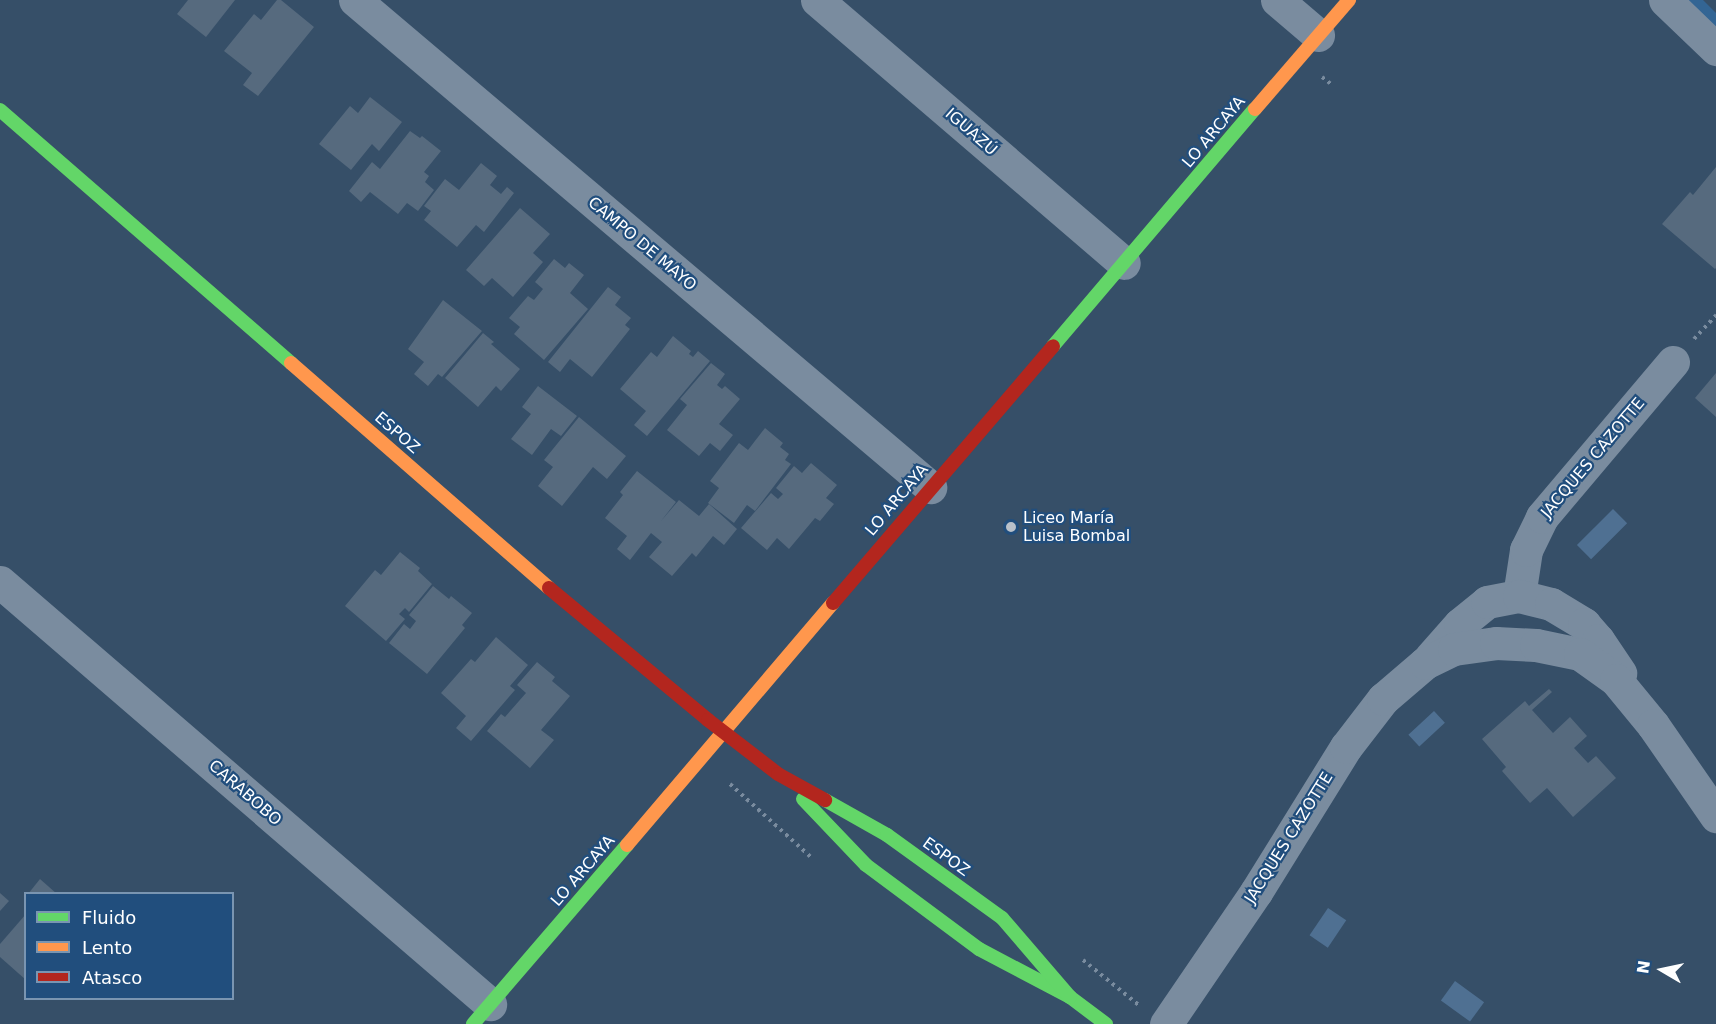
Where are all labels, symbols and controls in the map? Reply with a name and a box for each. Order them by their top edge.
street label: LO ARCAYA [1178,92,1250,172]
street label: IGUAZÚ [941,104,1001,160]
street label: CAMPO DE MAYO [584,193,700,295]
street label: JACQUES CAZOTTE [1537,394,1649,522]
street label: ESPOZ [371,408,423,458]
street label: LO ARCAYA [861,460,933,540]
place label: Liceo María Luisa Bombal [1023,508,1130,546]
marker: Liceo María Luisa Bombal [1004,520,1018,534]
street label: CARABOBO [205,756,285,830]
street label: JACQUES CAZOTTE [1241,769,1337,907]
street label: LO ARCAYA [547,832,619,910]
street label: ESPOZ [919,834,973,880]
legend [24,892,234,1000]
text: Fluido [82,907,136,928]
text: Lento [82,937,132,958]
north arrow [1632,940,1692,1000]
text: N [1633,959,1654,975]
text: Atasco [82,967,142,988]

